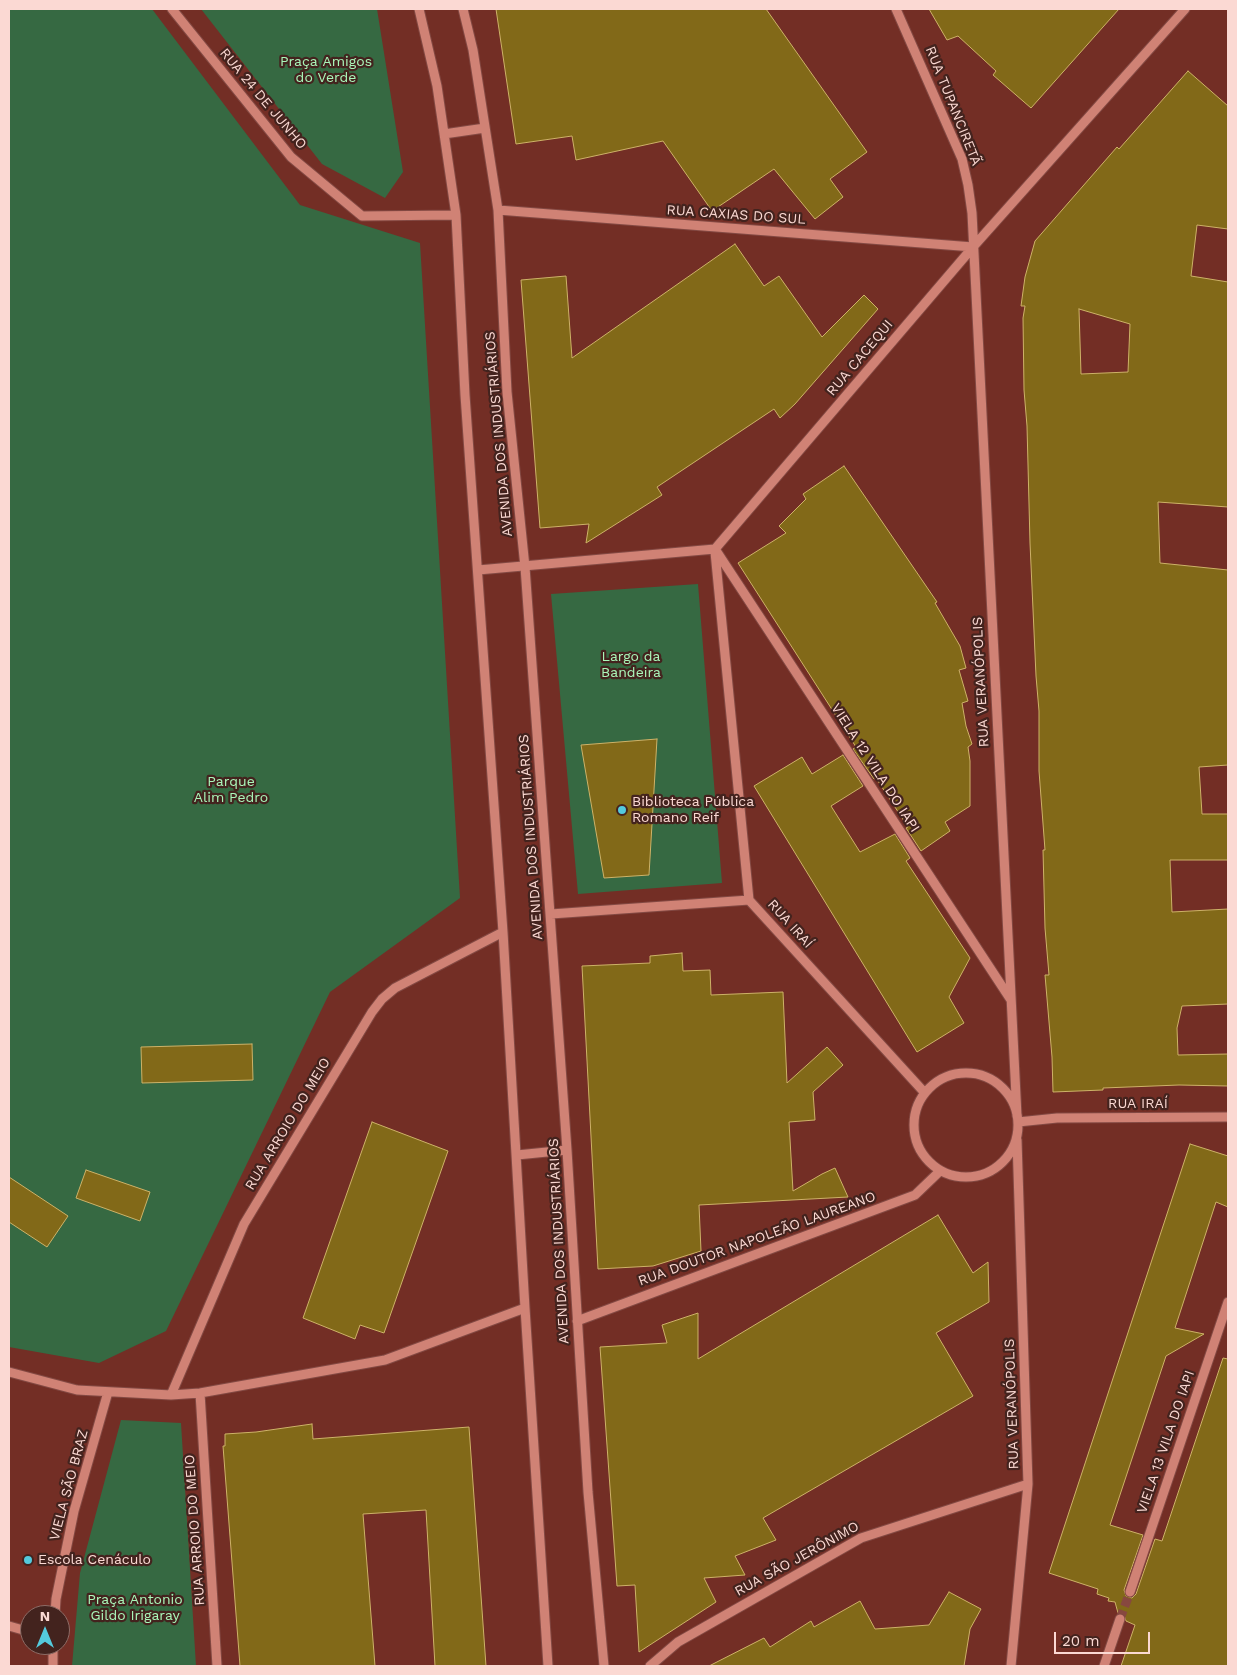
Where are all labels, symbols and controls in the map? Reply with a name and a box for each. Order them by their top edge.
street label: RUA TUPANCIRETÃ [921,44,985,168]
street label: RUA 24 DE JUNHO [216,45,310,153]
park label: Praça Amigos do Verde [280,54,372,86]
street label: RUA CAXIAS DO SUL [666,202,806,228]
street label: RUA CACEQUI [823,316,897,400]
street label: AVENIDA DOS INDUSTRIÁRIOS [482,331,516,537]
street label: RUA VERANÓPOLIS [969,616,993,748]
park label: Largo da Bandeira [601,649,661,682]
street label: VIELA 12 VILA DO IAPI [827,701,923,835]
street label: AVENIDA DOS INDUSTRIÁRIOS [515,734,547,940]
park label: Parque Alim Pedro [194,774,268,806]
place label: Biblioteca Pública Romano Reif [632,794,754,826]
marker: Biblioteca Pública Romano Reif [616,804,628,816]
street label: RUA IRAÍ [764,896,816,952]
street label: RUA ARROIO DO MEIO [242,1055,334,1193]
street label: RUA IRAÍ [1108,1096,1168,1112]
street label: AVENIDA DOS INDUSTRIÁRIOS [545,1138,573,1344]
street label: RUA DOUTOR NAPOLEÃO LAUREANO [636,1188,878,1290]
street label: RUA VERANÓPOLIS [1001,1338,1023,1470]
street label: VIELA 13 VILA DO IAPI [1134,1368,1198,1516]
street label: VIELA SÃO BRAZ [46,1428,92,1542]
street label: RUA ARROIO DO MEIO [181,1454,209,1606]
street label: RUA SÃO JERÔNIMO [732,1518,862,1600]
place label: Escola Cenáculo [38,1552,151,1568]
marker: Escola Cenáculo [22,1554,34,1566]
park label: Praça Antonio Gildo Irigaray [87,1592,183,1624]
north arrow [20,1605,70,1655]
text: N [40,1608,50,1624]
scale bar [1057,1622,1153,1654]
text: 20 m [1062,1632,1100,1650]

